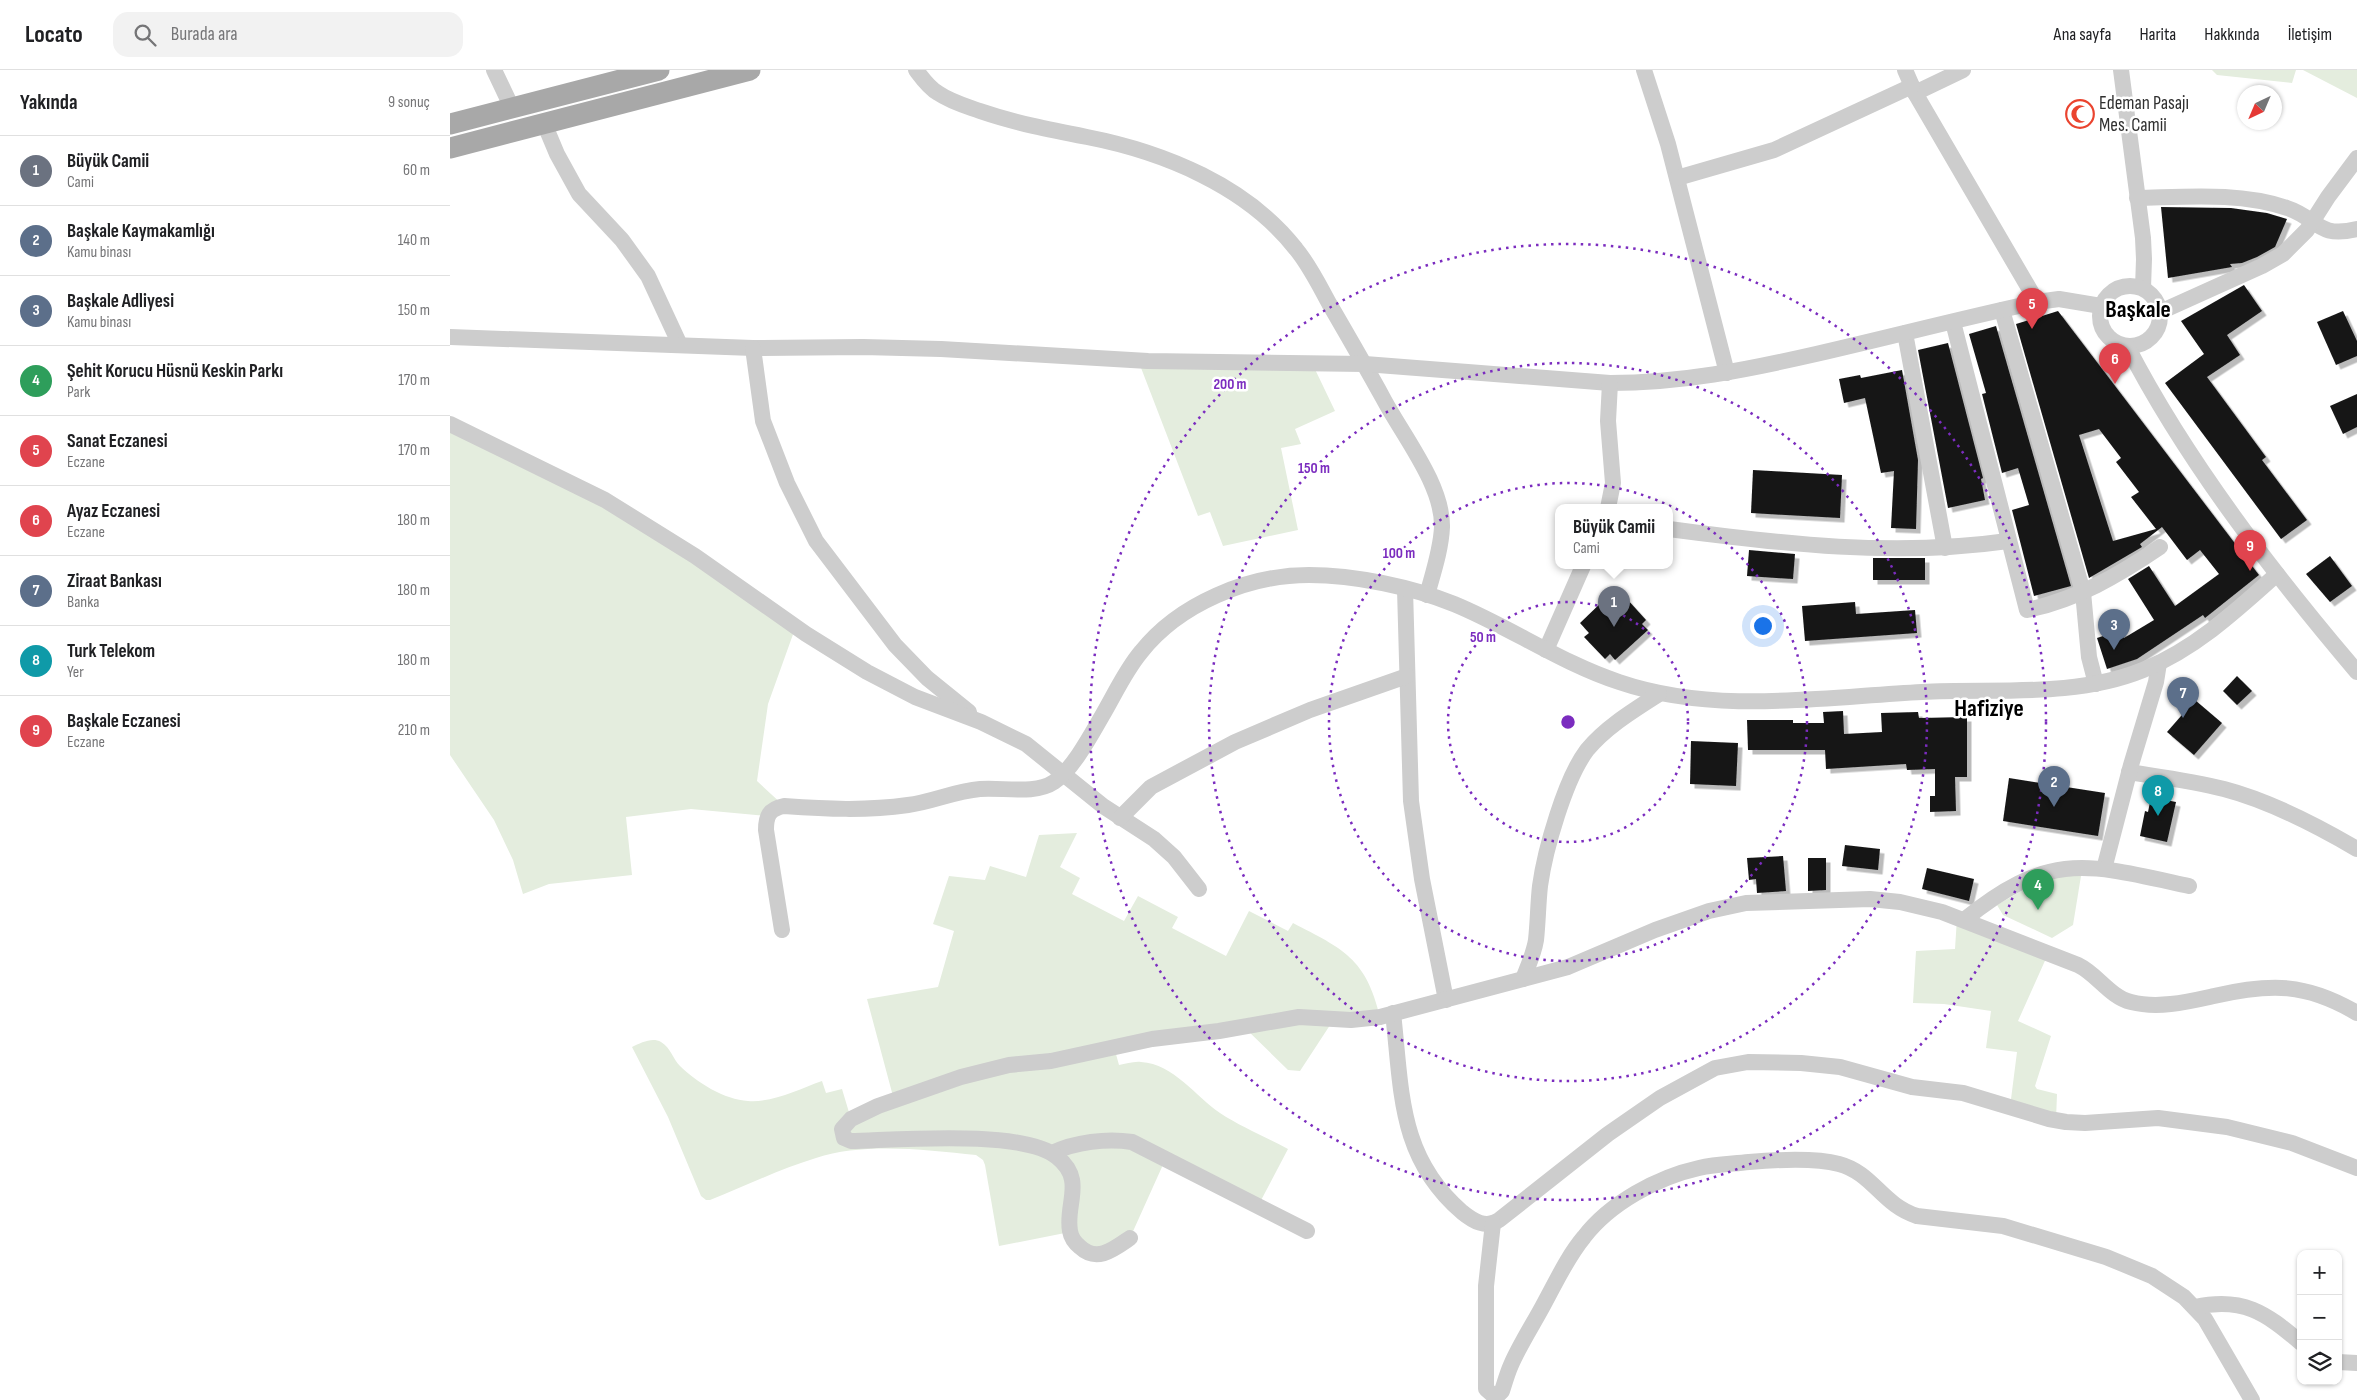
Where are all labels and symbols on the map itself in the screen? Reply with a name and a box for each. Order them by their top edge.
north arrow [2237,85,2282,130]
place label: Edeman Pasajı Mes. Camii [2099,92,2189,137]
mosque icon: Edeman Pasajı Mes. Camii [2065,99,2095,129]
pin: 5 [2016,288,2048,329]
district label: Başkale [2105,295,2171,324]
pin: 6 [2099,343,2131,384]
text: 200 m [1213,375,1247,394]
text: 150 m [1298,459,1330,478]
pin: 9 [2234,530,2266,571]
text: 100 m [1383,544,1415,563]
pin: 1 [1598,586,1630,627]
pin: 3 [2098,609,2130,650]
your location [1750,613,1776,639]
text: 50 m [1470,628,1496,647]
pin: 7 [2167,677,2199,718]
district label: Hafiziye [1954,694,2024,723]
centre of rings [1559,713,1577,731]
pin: 2 [2038,766,2070,807]
pin: 8 [2142,775,2174,816]
pin: 4 [2022,869,2054,910]

